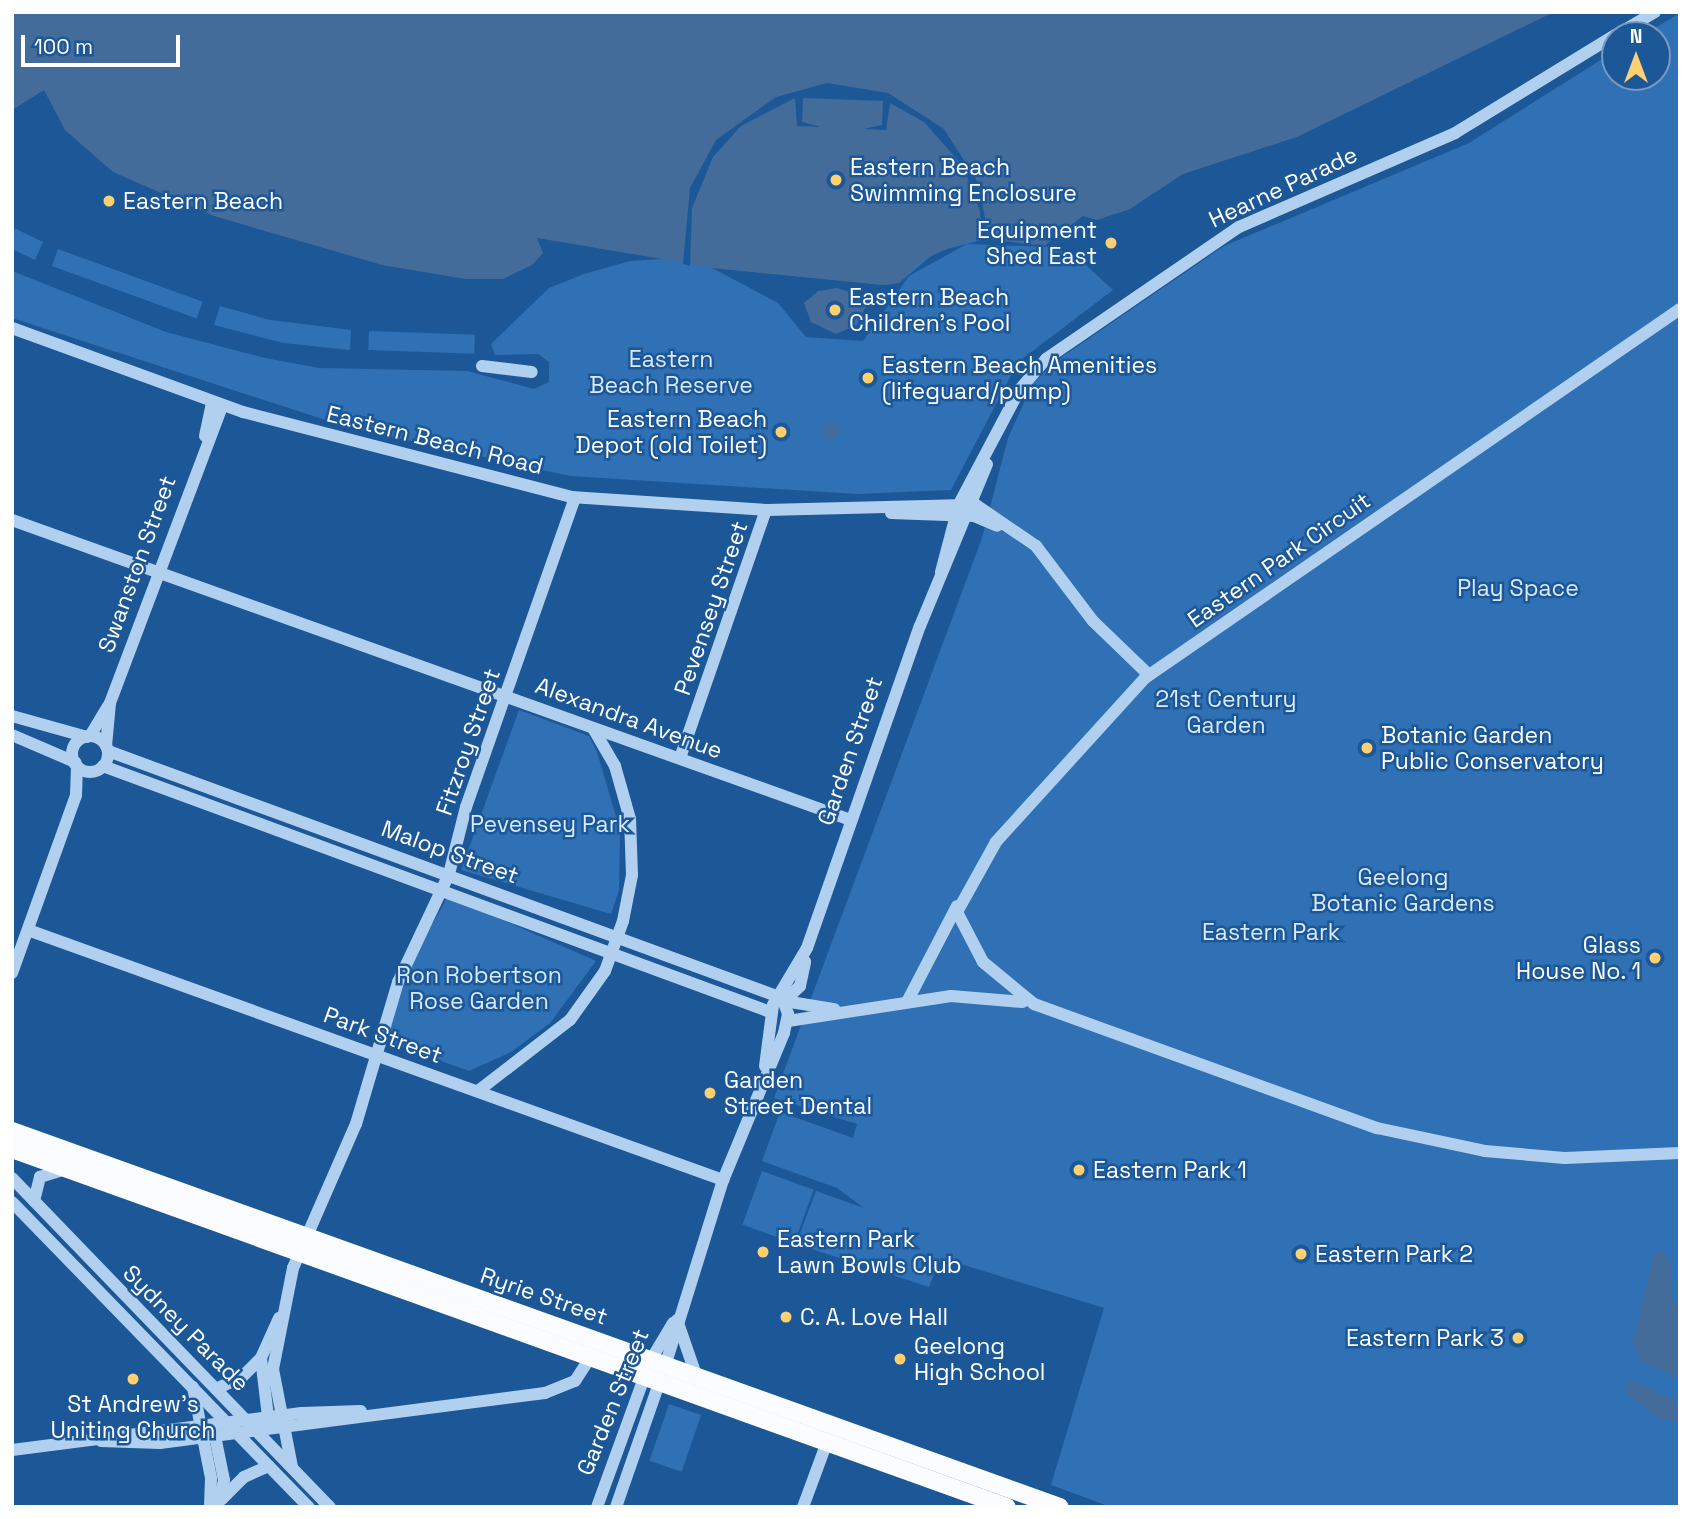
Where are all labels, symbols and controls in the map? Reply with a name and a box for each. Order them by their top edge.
scale bar [24,21,184,65]
north arrow [1601,21,1671,91]
text: N [1630,24,1642,49]
text: 100 m [34,33,93,60]
street label: Hearne Parade [1204,141,1362,233]
place label: Eastern Beach Swimming Enclosure [850,153,1077,207]
marker: Eastern Beach Swimming Enclosure [828,172,844,188]
place label: Eastern Beach [123,187,283,215]
marker: Eastern Beach [101,193,117,209]
place label: Equipment Shed East [977,216,1097,270]
marker: Equipment Shed East [1103,235,1119,251]
place label: Eastern Beach Children's Pool [849,283,1010,337]
marker: Eastern Beach Children's Pool [827,302,843,318]
park label: Eastern Beach Reserve [589,345,753,399]
place label: Eastern Beach Amenities (lifeguard/pump) [882,351,1157,405]
marker: Eastern Beach Amenities (lifeguard/pump) [860,370,876,386]
street label: Eastern Beach Road [324,400,546,480]
place label: Eastern Beach Depot (old Toilet) [575,405,767,459]
marker: Eastern Beach Depot (old Toilet) [773,424,789,440]
street label: Swanston Street [92,472,182,656]
street label: Eastern Park Circuit [1182,487,1376,633]
street label: Pevensey Street [668,517,754,699]
park label: Play Space [1457,574,1579,602]
street label: Fitzroy Street [430,665,506,819]
street label: Alexandra Avenue [532,671,726,765]
street label: Garden Street [812,673,888,829]
park label: 21st Century Garden [1155,685,1297,739]
place label: Botanic Garden Public Conservatory [1381,721,1604,775]
marker: Botanic Garden Public Conservatory [1359,740,1375,756]
park label: Pevensey Park [470,810,630,838]
street label: Malop Street [378,814,522,890]
park label: Geelong Botanic Gardens [1311,863,1495,917]
park label: Eastern Park [1202,918,1340,946]
place label: Glass House No. 1 [1515,931,1641,985]
marker: Glass House No. 1 [1647,950,1663,966]
park label: Ron Robertson Rose Garden [396,961,562,1015]
street label: Park Street [320,1001,446,1069]
place label: Garden Street Dental [724,1066,872,1120]
marker: Garden Street Dental [702,1085,718,1101]
place label: Eastern Park 1 [1093,1156,1247,1184]
marker: Eastern Park 1 [1071,1162,1087,1178]
place label: Eastern Park Lawn Bowls Club [777,1225,962,1279]
place label: Eastern Park 2 [1315,1240,1473,1268]
marker: Eastern Park Lawn Bowls Club [755,1244,771,1260]
marker: Eastern Park 2 [1293,1246,1309,1262]
street label: Sydney Parade [117,1259,255,1397]
street label: Ryrie Street [477,1261,611,1331]
place label: C. A. Love Hall [800,1303,950,1331]
marker: C. A. Love Hall [778,1309,794,1325]
place label: Eastern Park 3 [1346,1324,1504,1352]
street label: Garden Street [571,1325,655,1479]
marker: Eastern Park 3 [1510,1330,1526,1346]
place label: Geelong High School [914,1332,1046,1386]
marker: Geelong High School [892,1351,908,1367]
marker: St Andrew's Uniting Church [125,1371,141,1387]
place label: St Andrew's Uniting Church [51,1390,215,1444]

